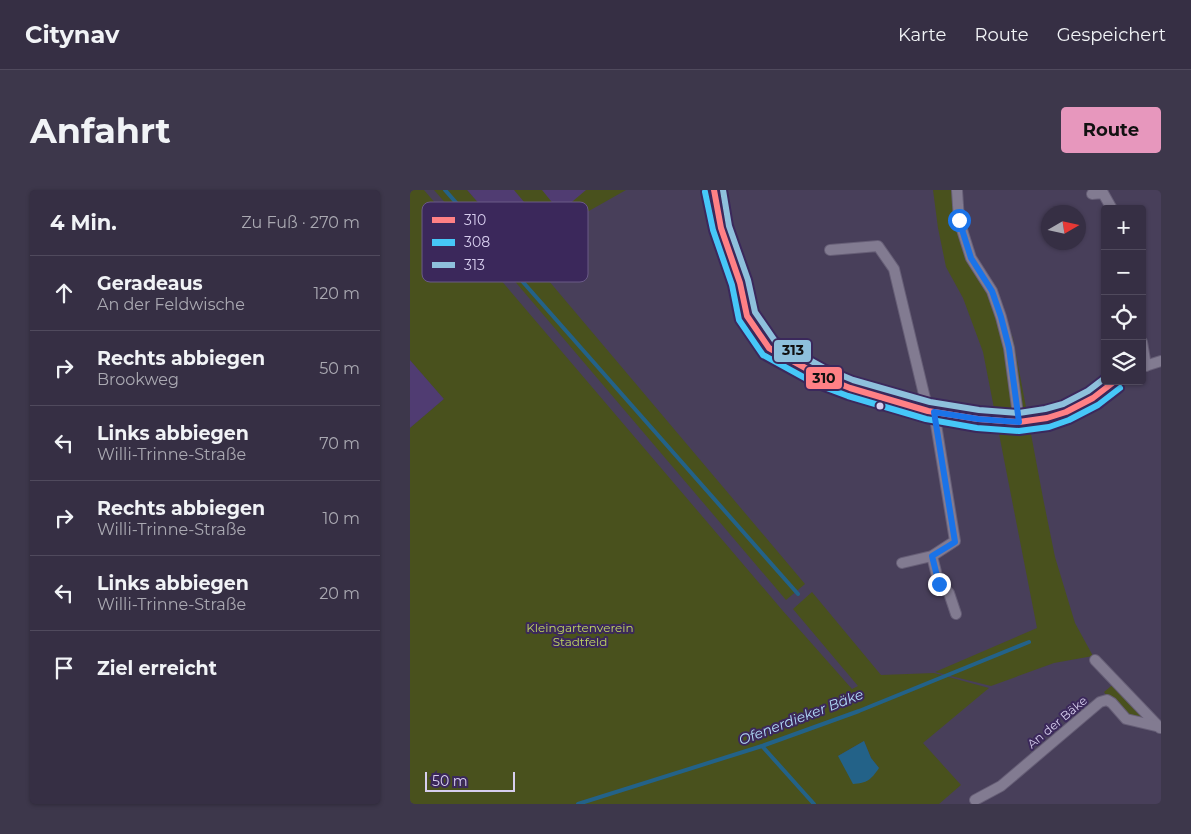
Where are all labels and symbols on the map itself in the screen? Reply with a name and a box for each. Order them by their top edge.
legend [422,202,588,282]
north arrow [1041,205,1086,250]
route start [948,209,971,232]
text: 310 [464,211,486,229]
text: 308 [464,233,490,251]
text: 313 [464,256,485,274]
line badge: 313 [773,339,812,363]
text: 313 [781,341,804,359]
line badge: 310 [805,366,843,390]
text: 310 [811,369,836,387]
unlabelled marker [875,401,885,411]
route end [928,573,951,596]
park label: Kleingartenverein Stadtfeld [526,620,634,649]
water label: Ofenerdieker Bäke [736,685,866,749]
street label: An der Bäke [1024,693,1090,751]
scale bar [425,769,515,792]

